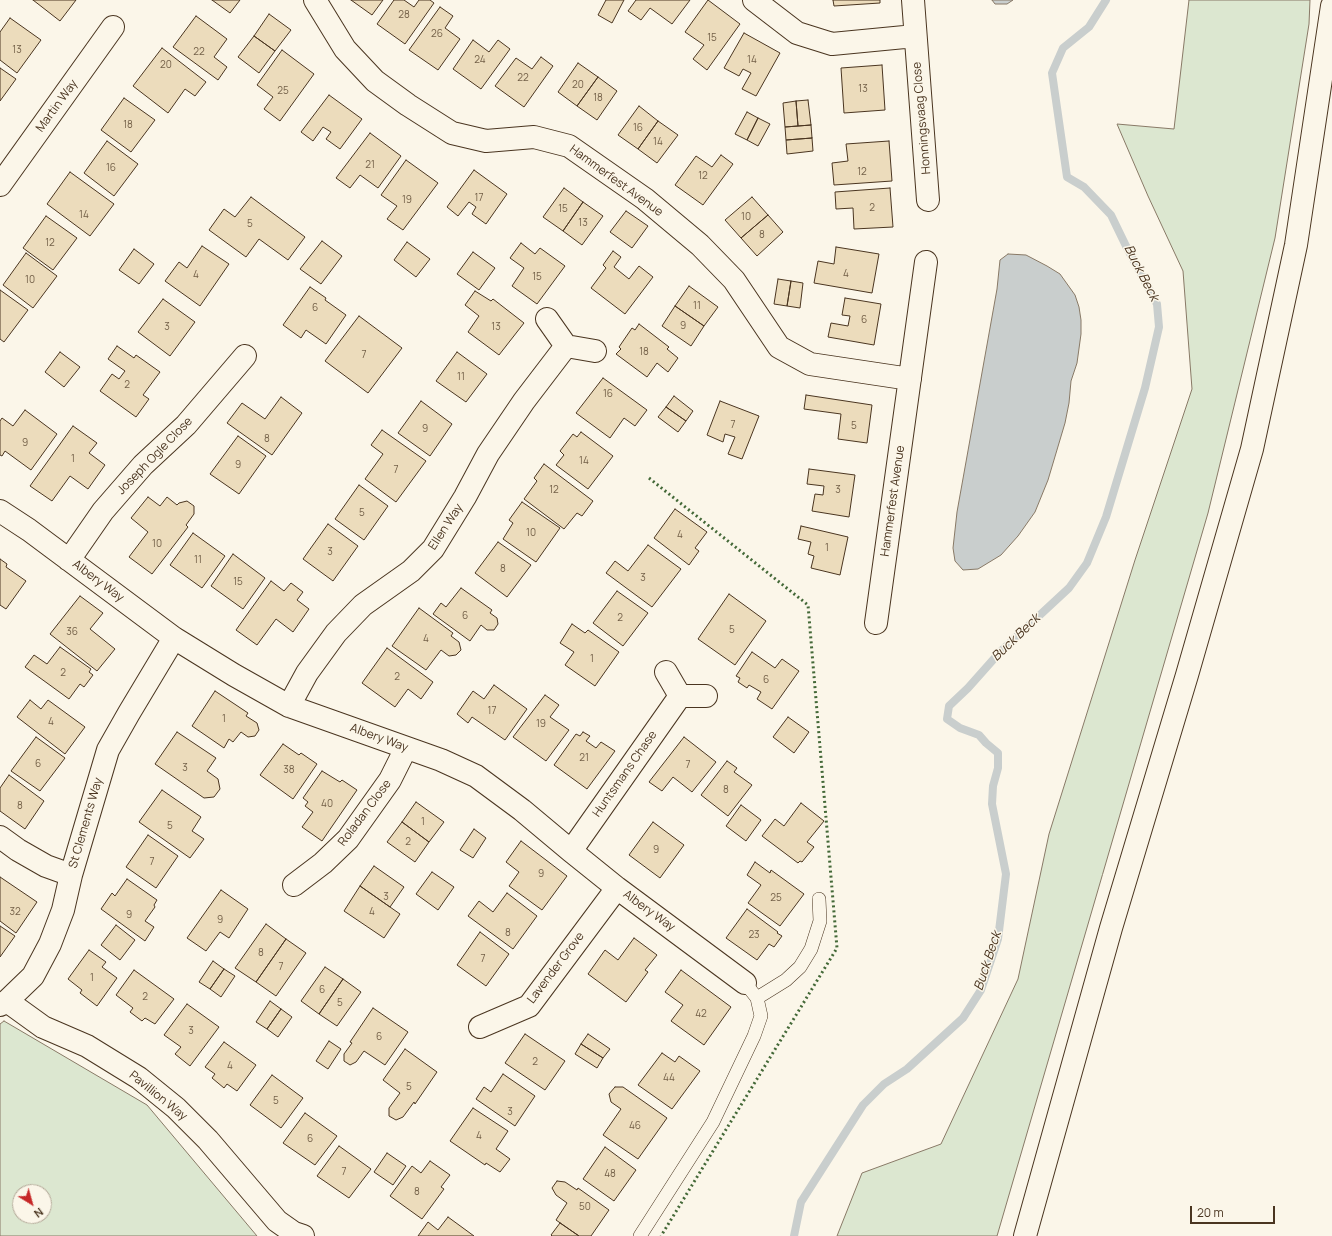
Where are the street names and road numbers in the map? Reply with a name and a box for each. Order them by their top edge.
street label: Honningsvaag Close [910,61,934,175]
street label: Martin Way [33,77,81,135]
street label: Hammerfest Avenue [566,142,666,220]
street label: Joseph Ogle Close [114,414,196,498]
street label: Hammerfest Avenue [878,444,908,558]
street label: Ellen Way [426,501,466,553]
street label: Albery Way [69,557,127,605]
street label: Albery Way [348,721,410,755]
street label: Huntsmans Chase [590,728,660,820]
street label: St Clements Way [66,776,106,870]
street label: Roladan Close [335,777,395,849]
street label: Albery Way [620,887,678,935]
street label: Lavender Grove [524,929,588,1007]
street label: Pavillion Way [126,1068,190,1124]

